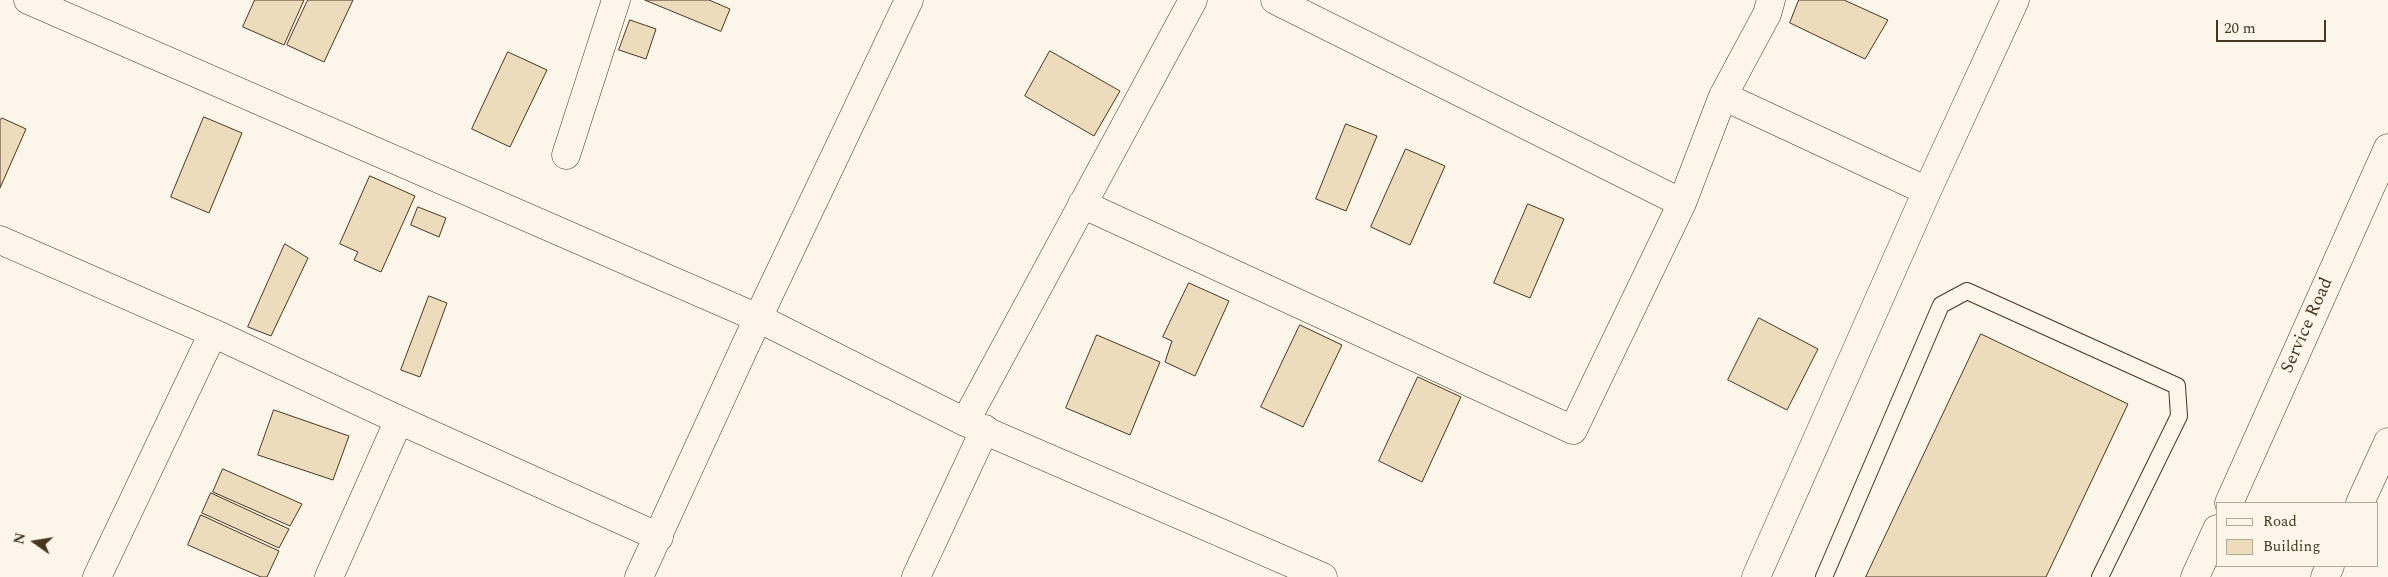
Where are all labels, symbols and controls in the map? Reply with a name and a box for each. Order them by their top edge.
scale bar [2218,10,2328,42]
text: 20 m [2224,17,2256,40]
street label: Service Road [2277,275,2339,377]
legend [2216,502,2378,567]
text: Road [2263,510,2297,533]
north arrow [10,517,60,567]
text: N [8,531,31,546]
text: Building [2263,535,2320,558]

